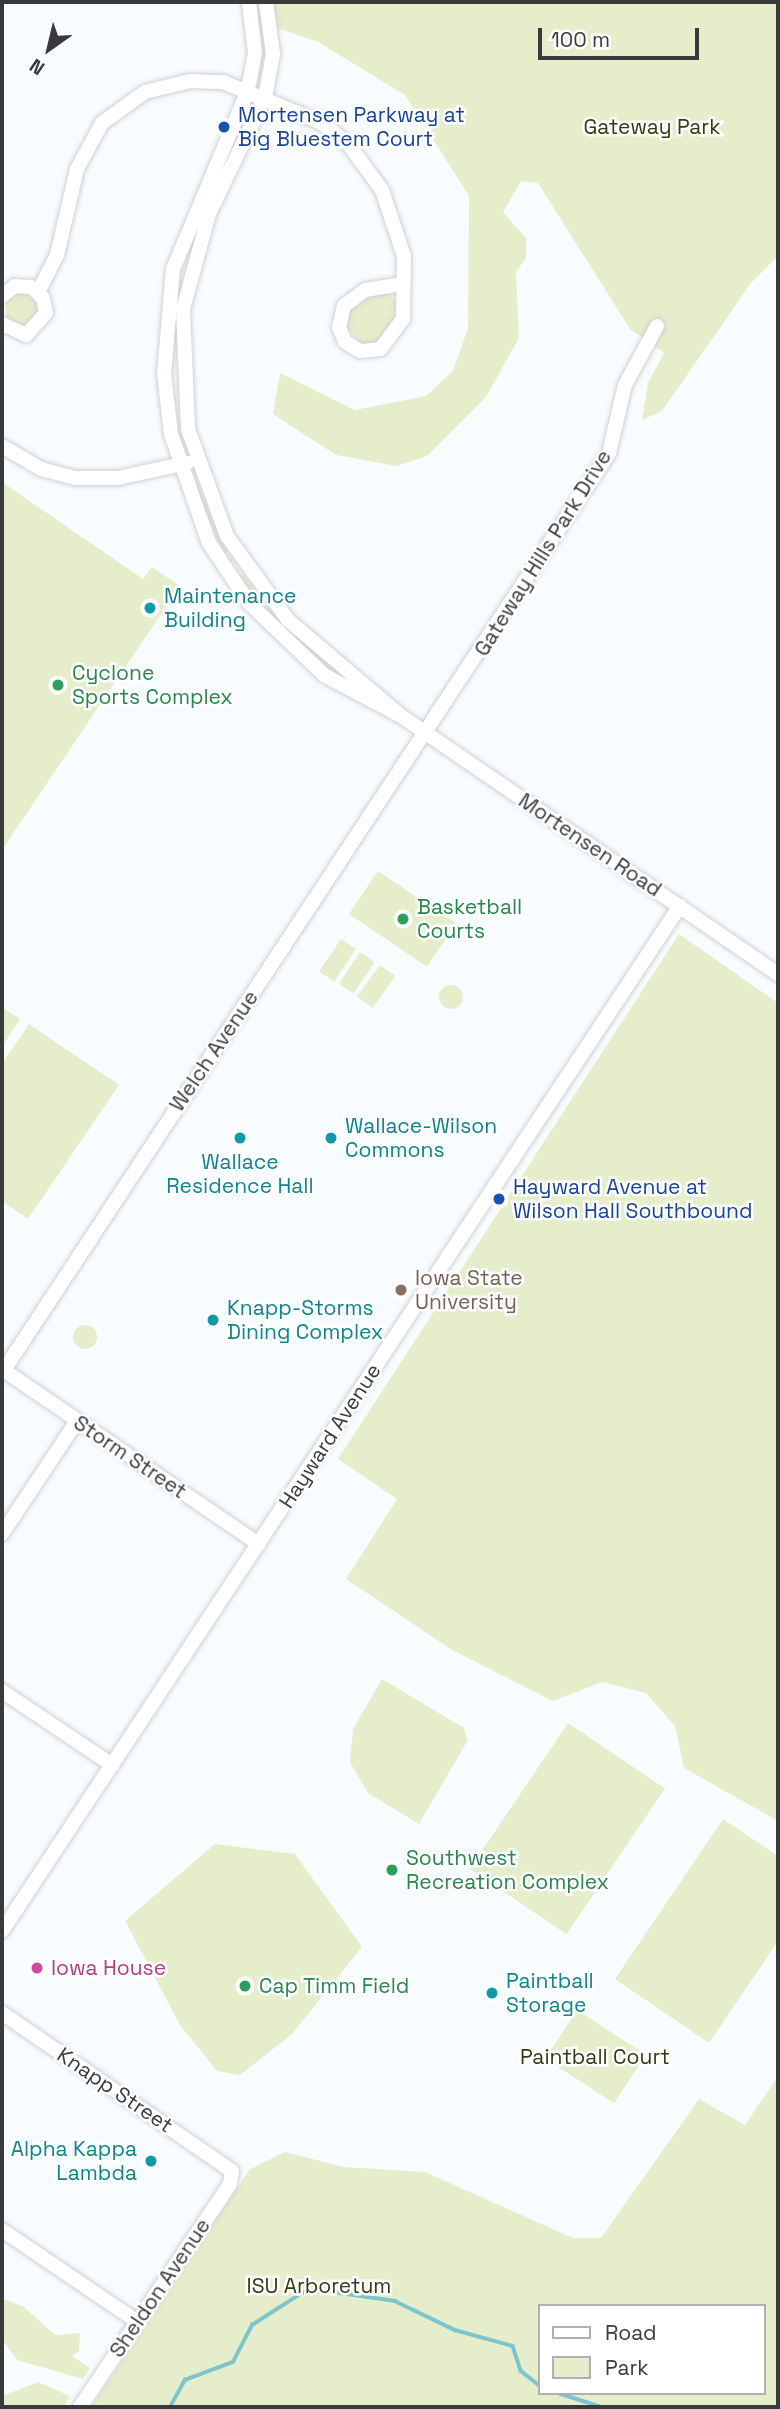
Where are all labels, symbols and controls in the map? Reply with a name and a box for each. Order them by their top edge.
north arrow [14,14,84,84]
scale bar [542,14,703,58]
text: 100 m [551,26,610,53]
text: N [25,53,49,81]
place label: Mortensen Parkway at Big Bluestem Court [238,102,465,152]
park label: Gateway Park [583,114,721,140]
marker: Mortensen Parkway at Big Bluestem Court [216,119,232,135]
street label: Gateway Hills Park Drive [469,445,617,661]
place label: Maintenance Building [164,583,296,633]
marker: Maintenance Building [142,600,158,616]
place label: Cyclone Sports Complex [72,660,233,710]
marker: Cyclone Sports Complex [50,677,66,693]
street label: Mortensen Road [514,788,666,902]
place label: Basketball Courts [417,894,522,944]
marker: Basketball Courts [395,911,411,927]
street label: Welch Avenue [164,986,264,1116]
place label: Wallace-Wilson Commons [345,1113,497,1163]
marker: Wallace Residence Hall [232,1130,248,1146]
marker: Wallace-Wilson Commons [323,1130,339,1146]
place label: Wallace Residence Hall [166,1149,314,1199]
place label: Hayward Avenue at Wilson Hall Southbound [513,1174,753,1224]
marker: Hayward Avenue at Wilson Hall Southbound [491,1191,507,1207]
place label: Iowa State University [415,1265,523,1315]
marker: Iowa State University [393,1282,409,1298]
place label: Knapp-Storms Dining Complex [227,1295,383,1345]
marker: Knapp-Storms Dining Complex [205,1312,221,1328]
street label: Hayward Avenue [274,1359,386,1513]
street label: Storm Street [69,1410,191,1504]
place label: Southwest Recreation Complex [406,1845,609,1895]
marker: Southwest Recreation Complex [384,1862,400,1878]
place label: Iowa House [51,1955,166,1981]
marker: Iowa House [29,1960,45,1976]
place label: Paintball Storage [506,1968,594,2018]
place label: Cap Timm Field [259,1973,410,1999]
marker: Cap Timm Field [237,1978,253,1994]
marker: Paintball Storage [484,1985,500,2001]
street label: Knapp Street [52,2042,178,2138]
park label: Paintball Court [520,2044,670,2070]
place label: Alpha Kappa Lambda [11,2136,137,2186]
marker: Alpha Kappa Lambda [143,2153,159,2169]
street label: Sheldon Avenue [104,2214,216,2362]
park label: ISU Arboretum [246,2273,392,2299]
legend [538,2304,766,2395]
text: Road [605,2319,657,2346]
text: Park [605,2354,649,2381]

